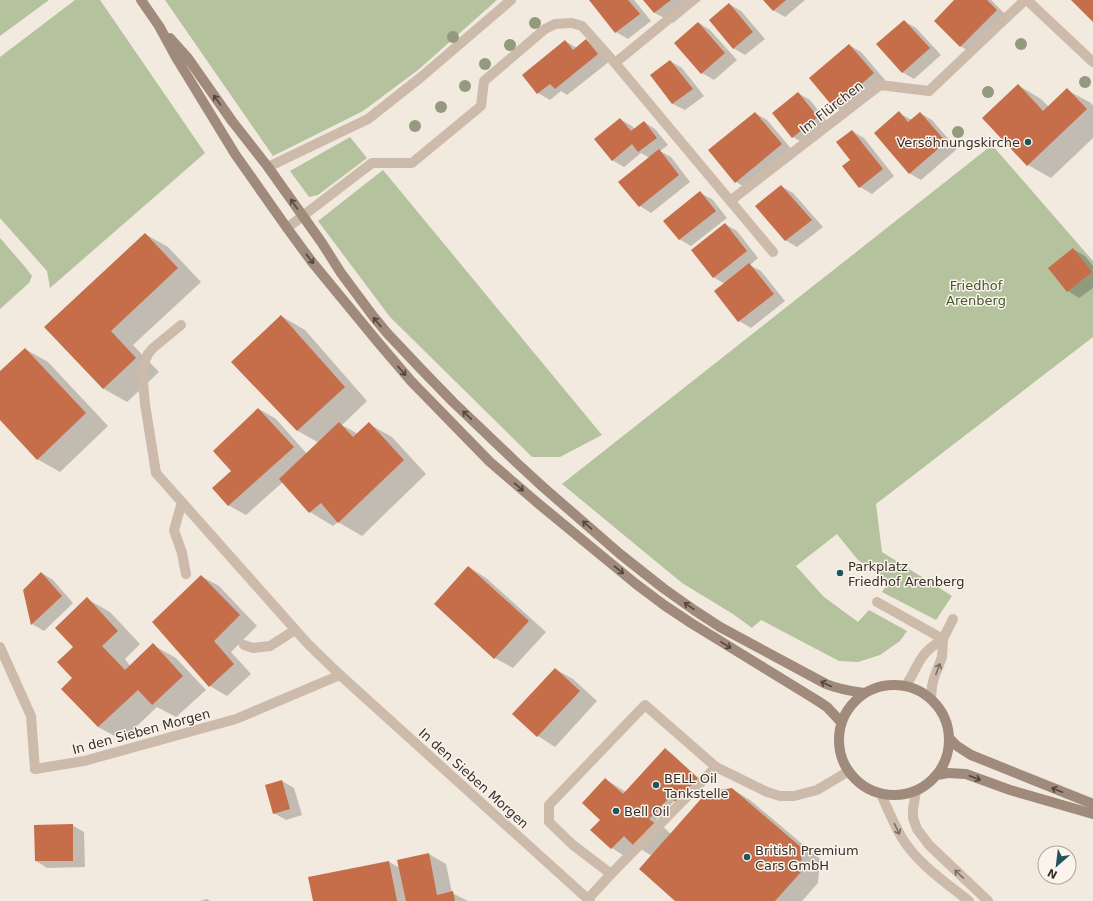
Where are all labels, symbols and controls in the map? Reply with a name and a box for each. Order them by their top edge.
street label: Im Flürchen [796,78,866,137]
one-way arrow [213,95,221,106]
place label: Versöhnungskirche [896,135,1020,150]
marker: Versöhnungskirche [1023,137,1033,147]
one-way arrow [290,199,298,210]
one-way arrow [306,254,315,265]
park label: Friedhof Arenberg [946,278,1006,308]
one-way arrow [373,316,382,327]
one-way arrow [397,365,406,376]
one-way arrow [462,410,472,420]
one-way arrow [514,483,525,492]
one-way arrow [582,521,592,530]
place label: Parkplatz Friedhof Arenberg [848,559,964,589]
one-way arrow [614,566,625,575]
marker: Parkplatz Friedhof Arenberg [835,568,845,578]
one-way arrow [683,602,694,610]
one-way arrow [720,641,731,649]
one-way arrow [934,663,942,675]
one-way arrow [821,680,833,687]
street label: In den Sieben Morgen [71,706,212,757]
street label: In den Sieben Morgen [416,725,531,831]
place label: BELL Oil Tankstelle [663,771,729,801]
one-way arrow [969,774,981,782]
marker: BELL Oil Tankstelle [651,780,661,790]
one-way arrow [1051,785,1063,793]
place label: Bell Oil [624,804,670,819]
marker: Bell Oil [611,806,621,816]
one-way arrow [894,823,902,835]
place label: British Premium Cars GmbH [755,843,859,873]
north arrow [1037,845,1077,885]
marker: British Premium Cars GmbH [742,852,752,862]
text: N [1045,865,1060,881]
one-way arrow [955,870,965,879]

